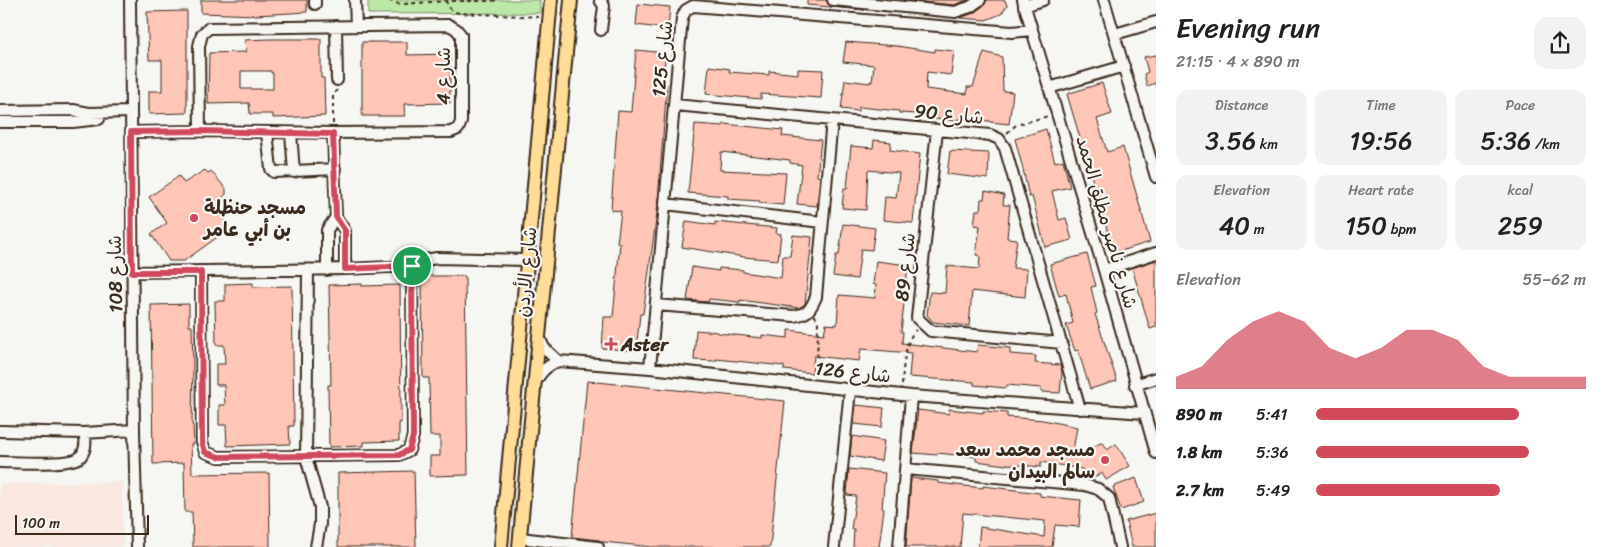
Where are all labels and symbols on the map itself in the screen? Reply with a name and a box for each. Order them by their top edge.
street label: شارع 125 [642,19,682,99]
street label: شارع 4 [427,47,460,105]
street label: شارع 90 [913,94,985,134]
street label: شارع ناصر مطلق الحمد [1066,131,1148,313]
place label: مسجد حنظلة بن أبي عامر [202,191,306,246]
marker: مسجد حنظلة بن أبي عامر [188,212,200,224]
street label: شارع الأردن [506,225,546,319]
street label: شارع 89 [885,231,925,303]
street label: شارع 108 [98,235,132,313]
pin [391,245,433,287]
place label: Aster [620,328,669,361]
marker: Aster [605,338,617,350]
street label: شارع 126 [813,352,893,392]
place label: مسجد محمد سعد سالم البيدان [956,433,1095,488]
marker: مسجد محمد سعد سالم البيدان [1099,454,1111,466]
scale bar [15,512,149,535]

